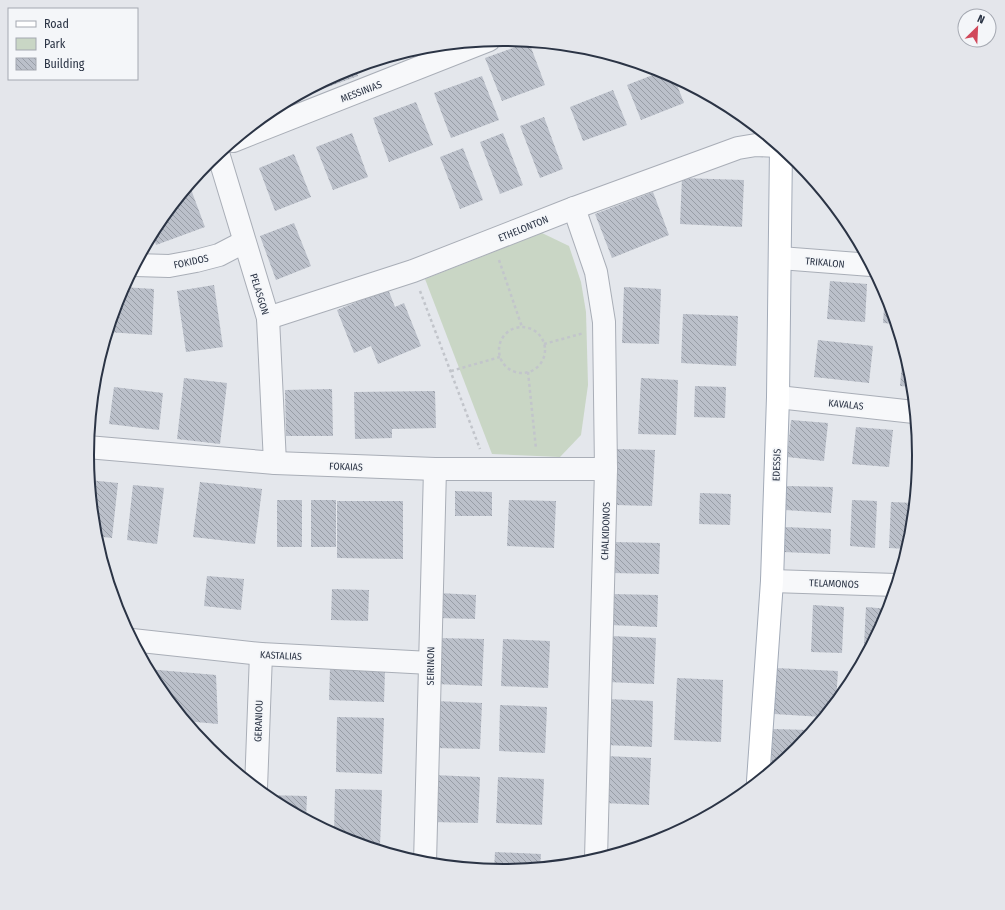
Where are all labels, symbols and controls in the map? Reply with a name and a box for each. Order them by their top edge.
legend [8,8,138,80]
north arrow [957,8,997,48]
text: N [975,12,987,27]
text: Road [44,17,69,31]
text: Park [44,37,66,51]
text: Building [44,57,85,71]
street label: MESSINIAS [339,79,384,105]
street label: ETHELONTON [497,213,550,244]
street label: FOKIDOS [173,252,210,272]
street label: TRIKALON [805,255,845,271]
street label: PELASGON [247,272,271,316]
street label: KAVALAS [828,397,864,413]
street label: EDESSIS [770,449,784,481]
street label: FOKAIAS [329,460,363,474]
street label: CHALKIDONOS [599,502,613,560]
street label: TELAMONOS [809,577,859,591]
street label: SEIRINON [425,647,437,686]
street label: KASTALIAS [260,649,302,663]
street label: GERANIOU [252,700,266,742]

